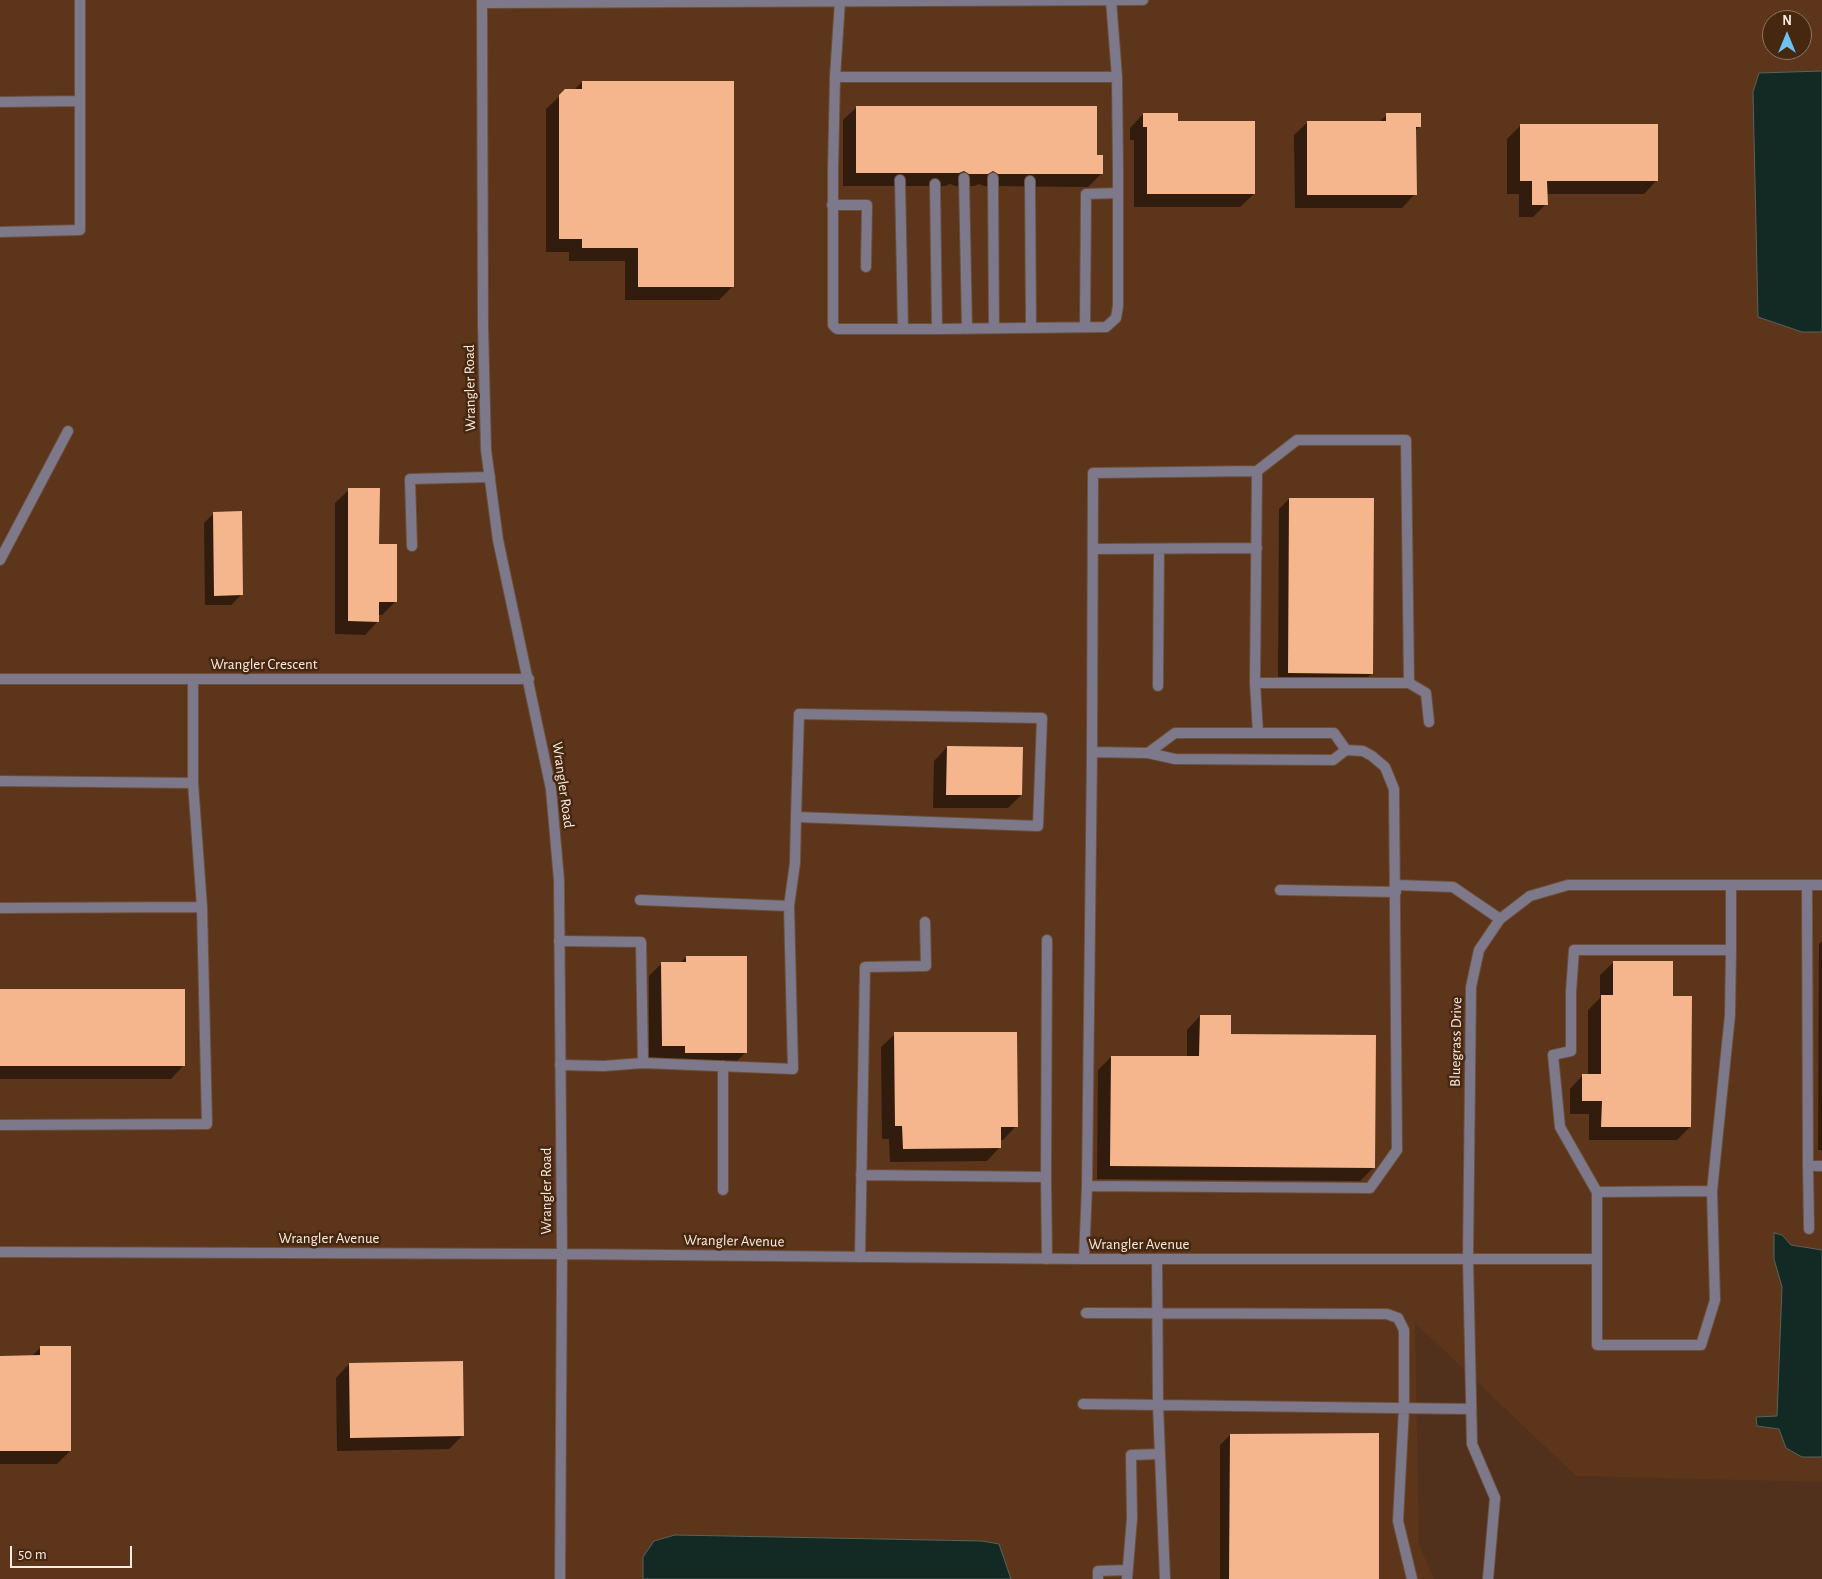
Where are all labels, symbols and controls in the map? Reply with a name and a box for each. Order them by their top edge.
north arrow [1762,10,1812,60]
text: N [1782,14,1792,28]
street label: Wrangler Road [460,344,480,432]
street label: Wrangler Crescent [210,655,318,673]
street label: Wrangler Road [548,741,578,829]
street label: Bluegrass Drive [1446,997,1466,1087]
street label: Wrangler Road [537,1148,555,1234]
street label: Wrangler Avenue [279,1229,379,1247]
street label: Wrangler Avenue [683,1231,785,1251]
street label: Wrangler Avenue [1089,1235,1189,1253]
scale bar [12,1536,135,1568]
text: 50 m [18,1547,47,1562]

